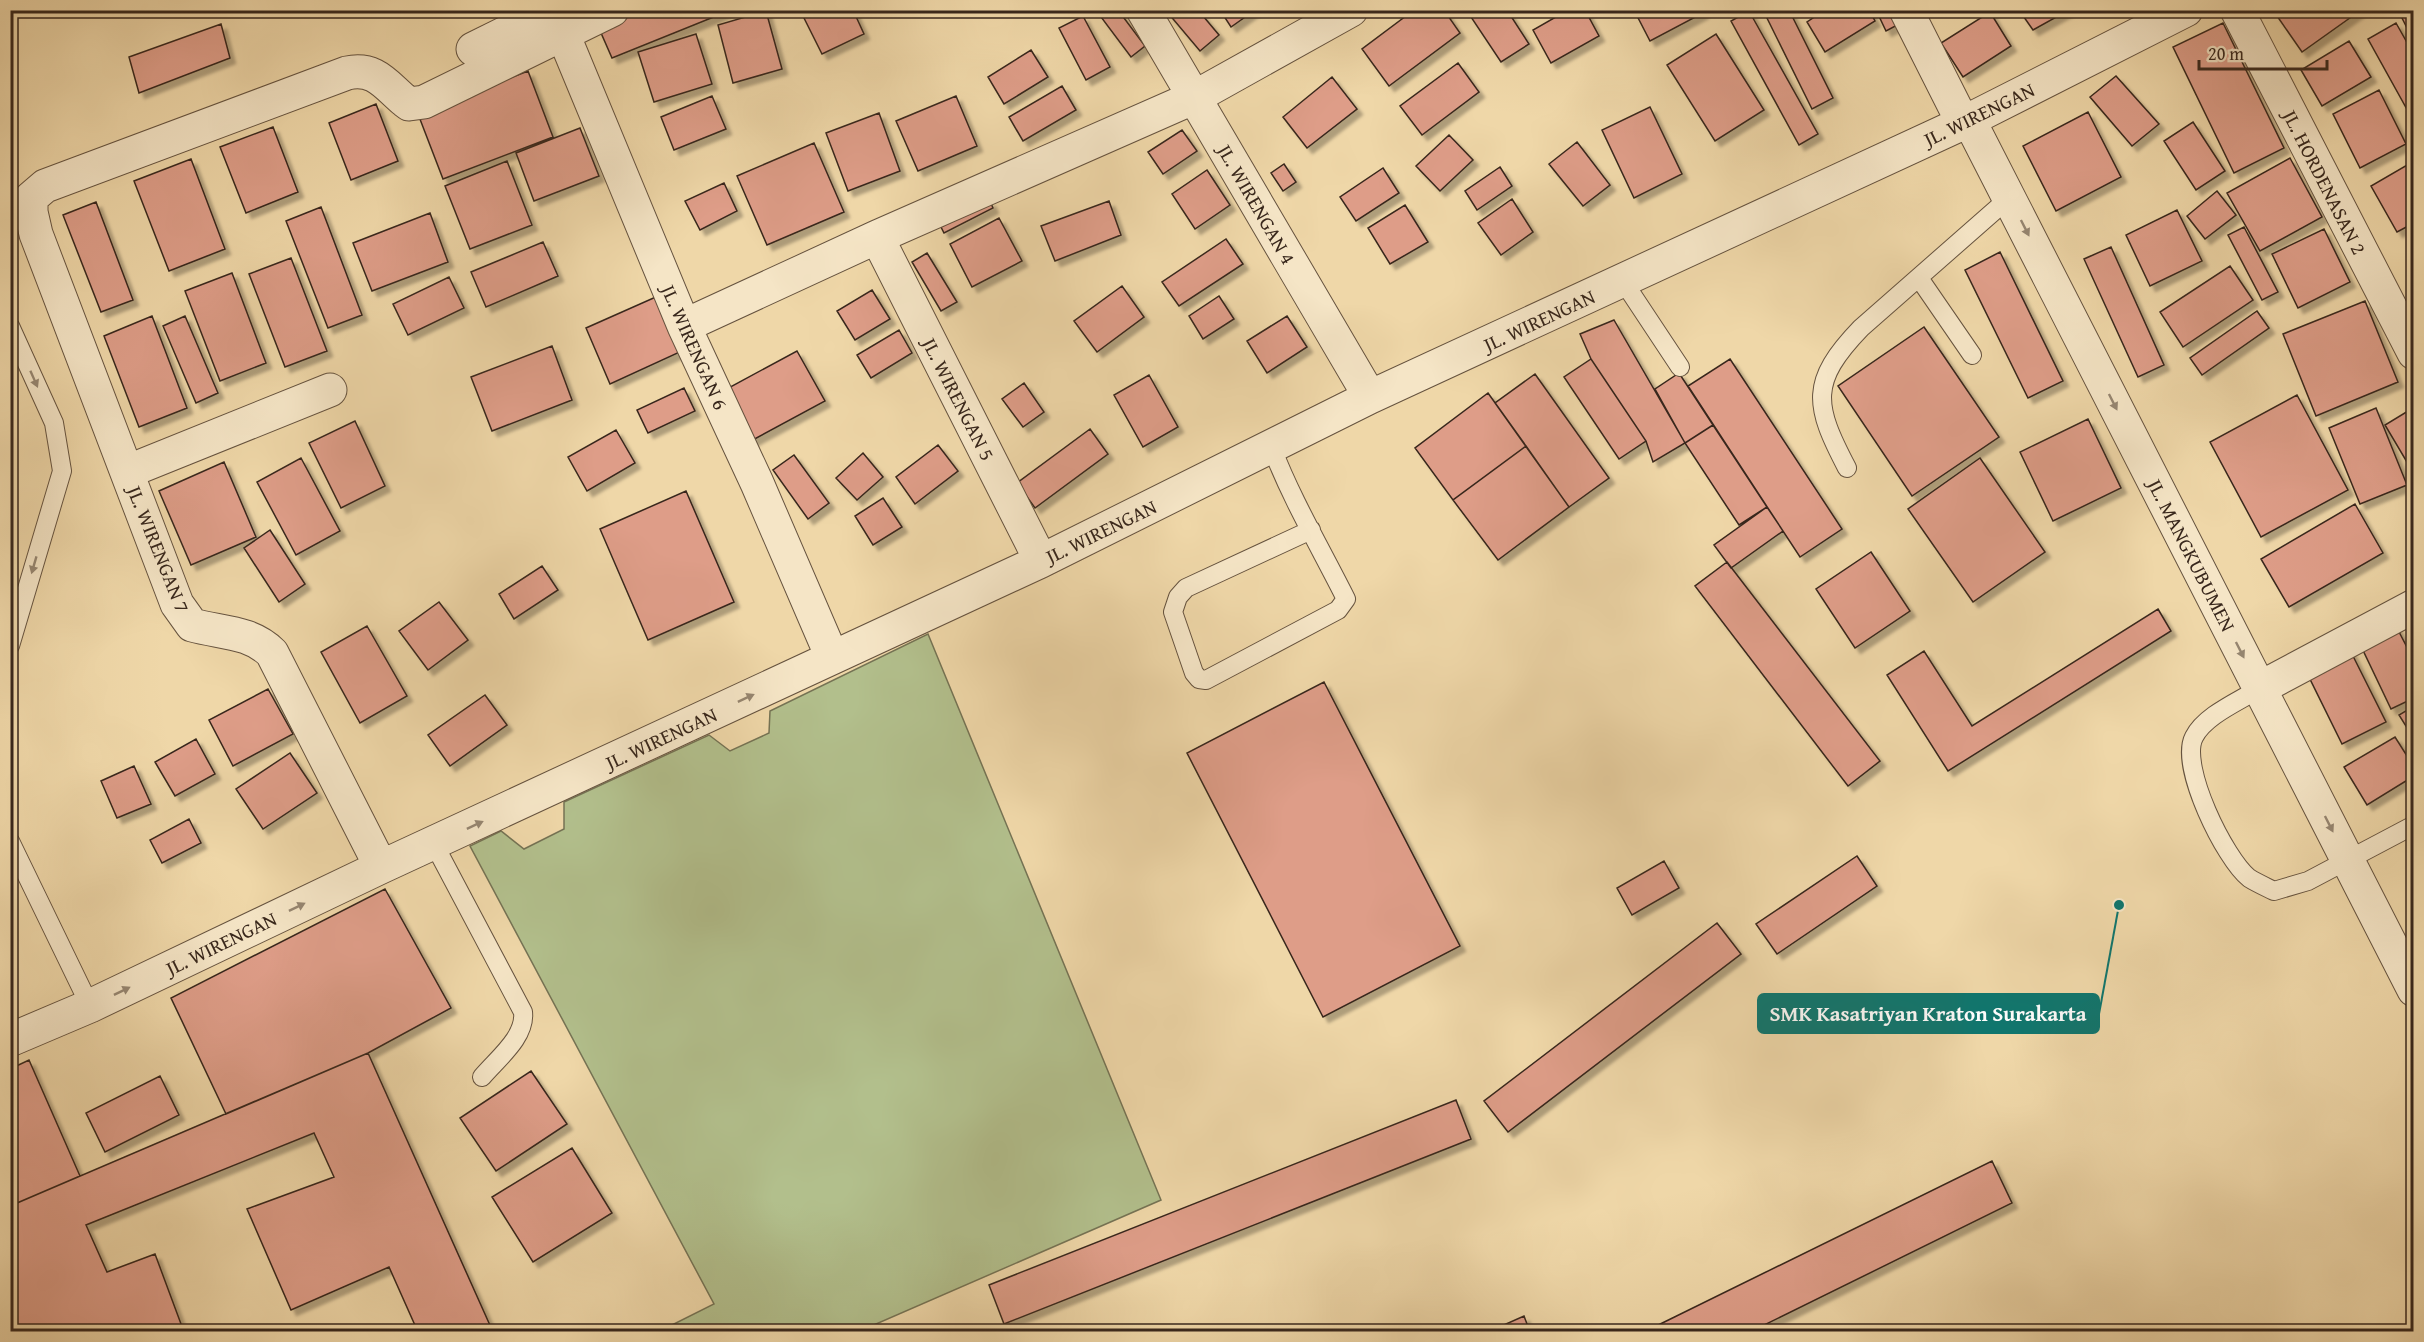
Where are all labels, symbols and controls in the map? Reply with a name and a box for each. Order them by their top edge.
scale bar [2199,33,2326,71]
text: 20 m [2208,40,2244,67]
street label: JL. WIRENGAN [1916,75,2039,155]
street label: JL. HORDENASAN 2 [2275,102,2374,259]
street label: JL. WIRENGAN 4 [1209,136,1303,269]
one-way arrow [2020,220,2029,237]
street label: JL. WIRENGAN 6 [653,277,736,414]
street label: JL. WIRENGAN [1476,281,1600,360]
street label: JL. WIRENGAN 5 [914,330,1002,465]
one-way arrow [30,371,39,388]
one-way arrow [2108,393,2118,411]
street label: JL. MANGKUBUMEN [2140,471,2243,636]
street label: JL. WIRENGAN 7 [119,479,198,617]
street label: JL. WIRENGAN [1038,492,1161,572]
one-way arrow [29,556,38,574]
one-way arrow [2236,642,2245,659]
one-way arrow [738,693,755,702]
street label: JL. WIRENGAN [598,699,722,778]
one-way arrow [2324,816,2334,833]
one-way arrow [466,821,483,830]
one-way arrow [289,902,306,911]
street label: JL. WIRENGAN [158,904,281,984]
one-way arrow [113,987,130,996]
callout: SMK Kasatriyan Kraton Surakarta [1758,994,2099,1033]
text: SMK Kasatriyan Kraton Surakarta [1769,998,2087,1029]

